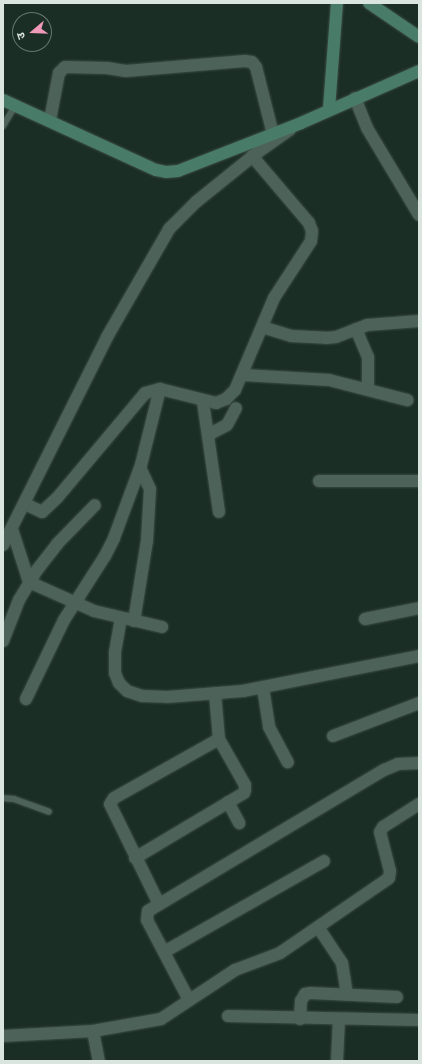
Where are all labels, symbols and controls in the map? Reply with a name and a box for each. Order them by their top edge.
north arrow [12,12,52,52]
text: उ [14,31,28,41]

